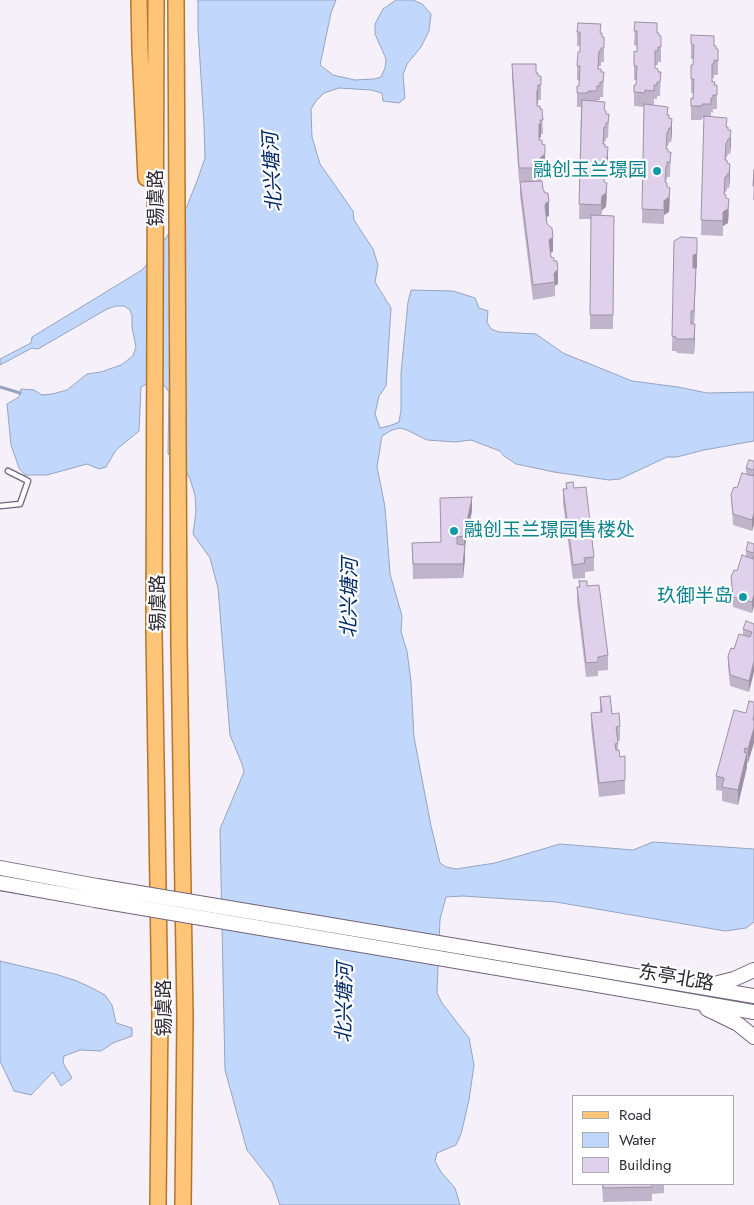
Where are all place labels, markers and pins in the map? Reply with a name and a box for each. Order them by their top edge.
place label: 融创玉兰璟园 [533,160,647,182]
marker: 融创玉兰璟园 [651,165,663,177]
place label: 融创玉兰璟园售楼处 [464,520,635,542]
marker: 融创玉兰璟园售楼处 [448,525,460,537]
place label: 玖御半岛 [657,586,733,608]
marker: 玖御半岛 [737,591,749,603]

